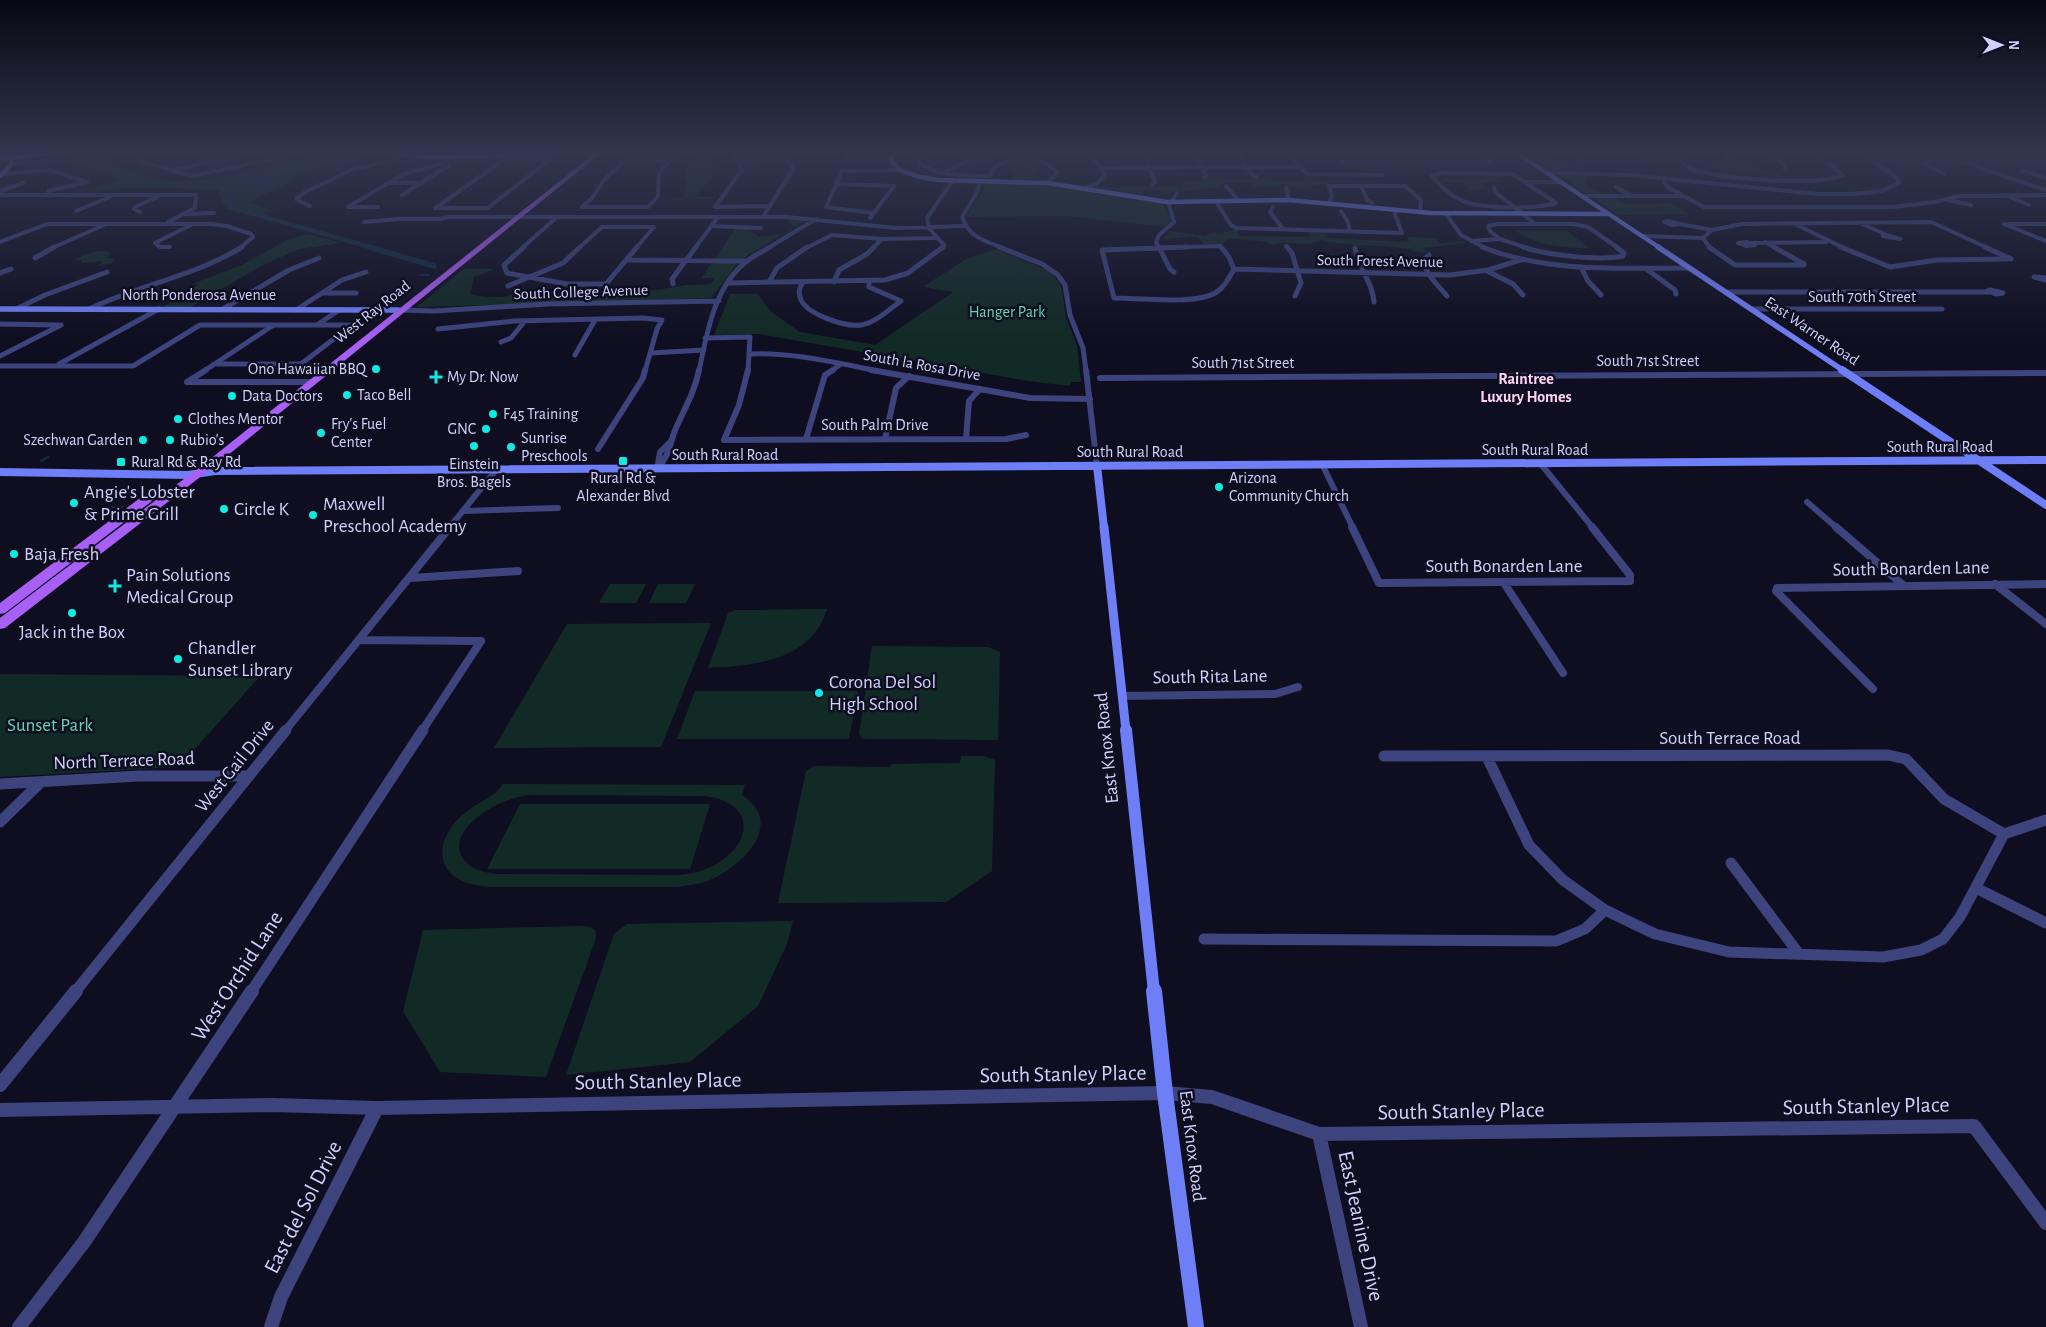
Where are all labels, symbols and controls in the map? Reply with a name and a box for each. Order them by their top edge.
north arrow [1976,20,2026,70]
text: N [2006,40,2020,50]
street label: South Forest Avenue [1317,252,1443,270]
street label: West Ray Road [331,277,414,347]
street label: South College Avenue [513,282,649,302]
street label: North Ponderosa Avenue [122,287,276,303]
street label: South 70th Street [1808,289,1916,305]
street label: East Warner Road [1762,294,1862,368]
park label: Hanger Park [969,304,1046,320]
street label: South la Rosa Drive [862,347,982,383]
street label: South 71st Street [1597,353,1699,369]
street label: South 71st Street [1192,355,1294,371]
place label: Ono Hawaiian BBQ [248,361,368,378]
marker: Ono Hawaiian BBQ [370,363,382,375]
place label: My Dr. Now [447,369,518,386]
marker: My Dr. Now [429,370,443,384]
district label: Raintree Luxury Homes [1480,371,1572,406]
place label: Taco Bell [357,387,412,403]
place label: Data Doctors [242,388,323,404]
marker: Taco Bell [341,389,353,401]
marker: Data Doctors [226,390,238,402]
place label: F45 Training [503,406,578,422]
marker: F45 Training [487,408,499,420]
place label: Clothes Mentor [188,411,284,427]
marker: Clothes Mentor [172,413,184,425]
place label: Fry's Fuel Center [331,416,386,450]
street label: South Palm Drive [821,417,929,433]
place label: GNC [447,421,476,437]
marker: GNC [480,423,492,435]
marker: Fry's Fuel Center [315,427,327,439]
place label: Sunrise Preschools [521,430,588,464]
place label: Szechwan Garden [23,432,133,448]
place label: Rubio's [180,432,224,448]
marker: Szechwan Garden [137,434,149,446]
marker: Rubio's [164,434,176,446]
street label: South Rural Road [1887,439,1993,455]
marker: Einstein Bros. Bagels [468,440,480,452]
marker: Sunrise Preschools [505,441,517,453]
street label: South Rural Road [1482,442,1588,458]
street label: South Rural Road [1077,444,1183,460]
street label: South Rural Road [672,447,778,463]
place label: Rural Rd & Ray Rd [131,454,241,471]
marker: Rural Rd & Alexander Blvd [617,455,629,467]
marker: Rural Rd & Ray Rd [115,456,127,468]
place label: Einstein Bros. Bagels [437,456,511,490]
place label: Rural Rd & Alexander Blvd [576,470,670,504]
place label: Arizona Community Church [1229,470,1349,505]
marker: Arizona Community Church [1213,481,1225,493]
place label: Angie's Lobster & Prime Grill [84,483,195,524]
place label: Maxwell Preschool Academy [323,495,466,536]
marker: Angie's Lobster & Prime Grill [68,497,80,509]
place label: Circle K [234,500,289,519]
marker: Circle K [218,503,230,515]
marker: Maxwell Preschool Academy [307,509,319,521]
place label: Baja Fresh [24,545,99,564]
marker: Baja Fresh [8,548,20,560]
street label: South Bonarden Lane [1426,557,1582,576]
street label: South Bonarden Lane [1832,558,1990,580]
place label: Pain Solutions Medical Group [126,566,233,607]
marker: Pain Solutions Medical Group [108,579,122,593]
marker: Jack in the Box [66,607,78,619]
place label: Jack in the Box [19,623,125,642]
place label: Chandler Sunset Library [188,639,292,680]
marker: Chandler Sunset Library [172,653,184,665]
street label: South Rita Lane [1152,666,1268,688]
place label: Corona Del Sol High School [829,673,936,714]
marker: Corona Del Sol High School [813,687,825,699]
street label: East Knox Road [1092,691,1122,805]
park label: Sunset Park [7,716,93,735]
street label: West Gail Drive [192,716,278,816]
street label: South Terrace Road [1659,729,1801,748]
street label: North Terrace Road [53,749,195,773]
street label: West Orchid Lane [187,907,287,1045]
street label: South Stanley Place [979,1062,1147,1086]
street label: South Stanley Place [574,1069,742,1093]
street label: East Knox Road [1176,1089,1208,1203]
street label: South Stanley Place [1782,1094,1950,1118]
street label: South Stanley Place [1377,1099,1545,1123]
street label: East del Sol Drive [260,1137,346,1277]
street label: East Jeanine Drive [1334,1149,1388,1303]

